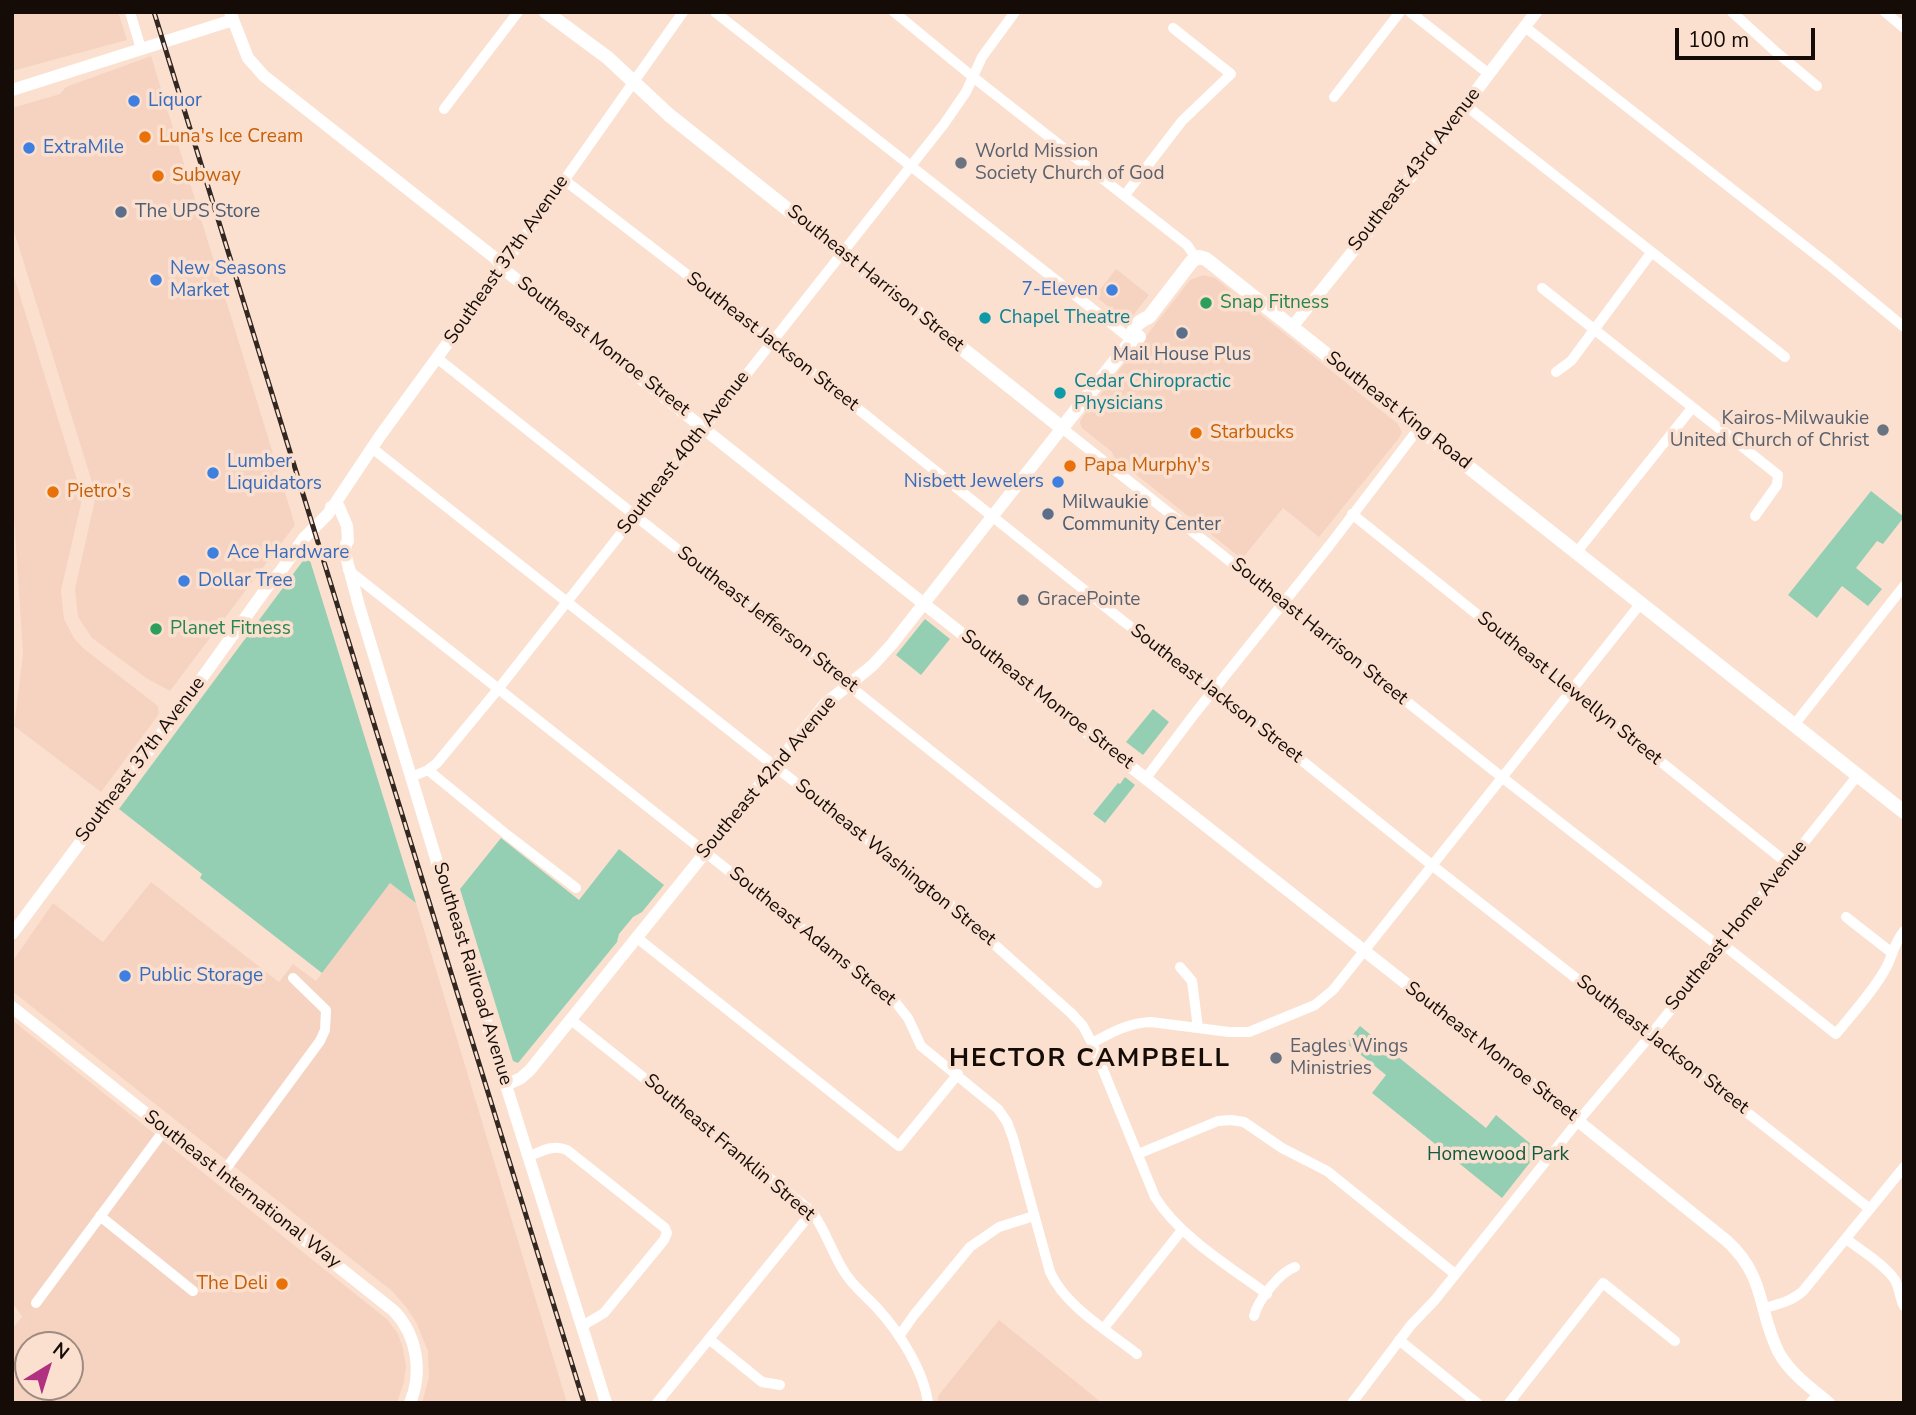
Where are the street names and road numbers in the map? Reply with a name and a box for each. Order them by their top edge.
street label: Southeast 43rd Avenue [1344,84,1486,256]
street label: Southeast 37th Avenue [440,171,574,349]
street label: Southeast Harrison Street [782,201,968,357]
street label: Southeast Jackson Street [681,268,863,416]
street label: Southeast Monroe Street [512,273,694,421]
street label: Southeast King Road [1321,347,1475,475]
street label: Southeast 40th Avenue [613,367,755,539]
street label: Southeast Jefferson Street [672,542,862,698]
street label: Southeast Harrison Street [1226,554,1412,710]
street label: Southeast Llewellyn Street [1472,607,1666,771]
street label: Southeast Jackson Street [1125,620,1307,768]
street label: Southeast Monroe Street [956,626,1138,774]
street label: Southeast 37th Avenue [71,673,211,847]
street label: Southeast 42nd Avenue [692,692,842,864]
street label: Southeast Washington Street [790,775,1000,951]
street label: Southeast Home Avenue [1661,836,1813,1016]
street label: Southeast Railroad Avenue [427,860,517,1088]
street label: Southeast Adams Street [724,863,900,1011]
street label: Southeast Jackson Street [1571,971,1753,1119]
street label: Southeast Monroe Street [1400,978,1582,1126]
street label: Southeast Franklin Street [639,1070,819,1226]
street label: Southeast International Way [139,1106,345,1274]

